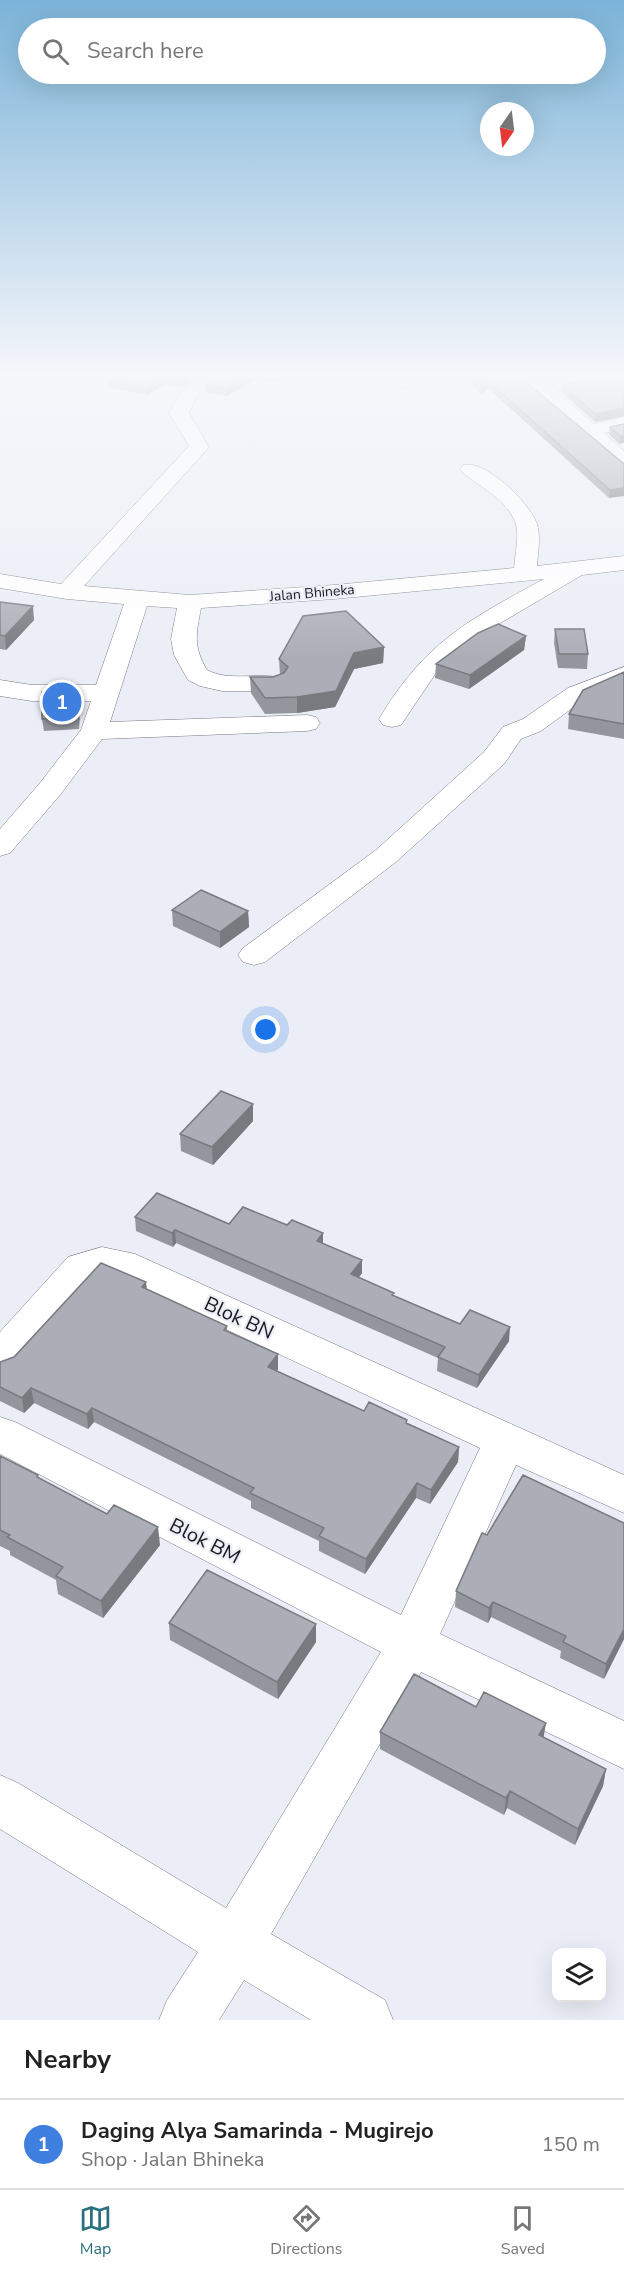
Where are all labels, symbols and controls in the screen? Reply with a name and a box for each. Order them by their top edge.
search box [18,18,606,84]
icon: search [39,35,72,68]
text: Search here [87,36,204,66]
north arrow [480,102,534,156]
street label: Jalan Bhineka [268,580,355,606]
pin: 1 [42,680,82,724]
your location [251,1015,280,1044]
street label: Blok BN [200,1290,278,1346]
street label: Blok BM [165,1512,245,1570]
map controls [552,1948,606,2002]
button: layers [552,1948,606,2002]
text: Nearby [24,2042,111,2077]
text: Daging Alya Samarinda - Mugirejo [81,2116,434,2146]
text: 1 [38,2131,50,2158]
text: 150 m [542,2131,600,2158]
text: Shop · Jalan Bhineka [81,2146,264,2173]
tab: Map [79,2202,112,2260]
tab: Directions [270,2202,342,2260]
tab: Saved [501,2202,545,2260]

